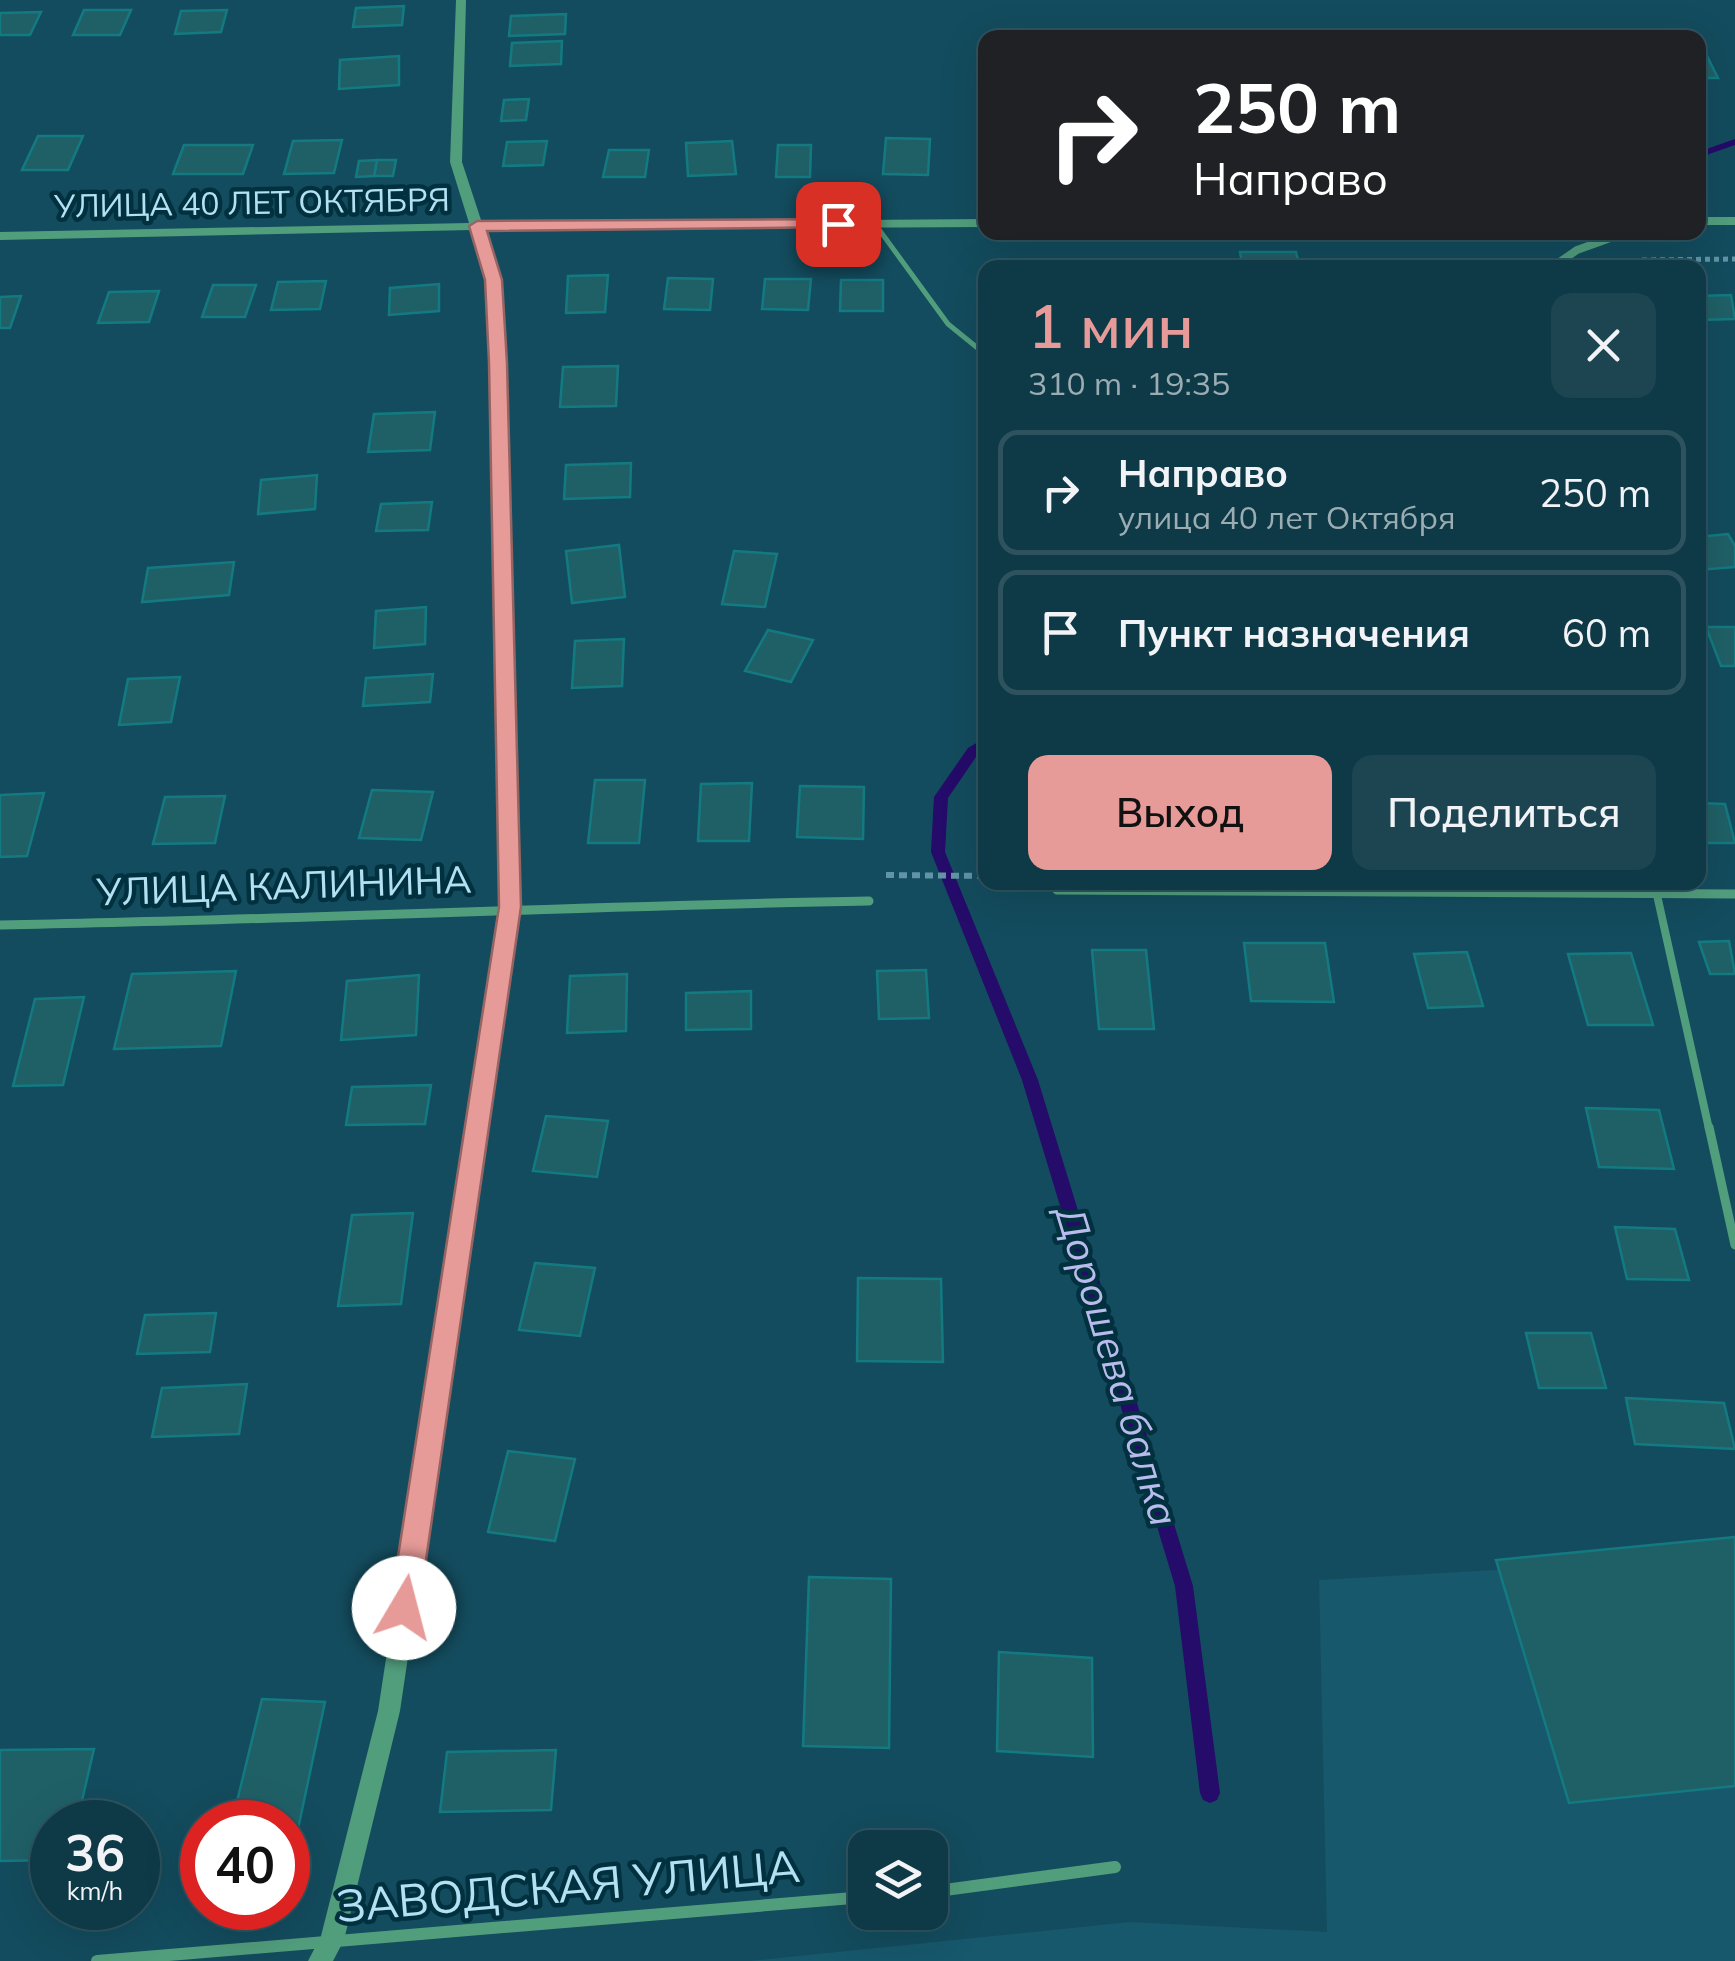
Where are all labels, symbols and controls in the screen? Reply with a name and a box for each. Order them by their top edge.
text: 250 m [1193,63,1401,151]
icon: right [1028,70,1158,200]
text: Направо [1193,150,1388,206]
street label: УЛИЦА 40 ЛЕТ ОКТЯБРЯ [53,179,450,225]
pin [796,182,881,267]
icon: arrive [811,197,866,252]
text: 1 мин [1028,288,1194,363]
button: close [1551,293,1656,398]
text: 310 m · 19:35 [1028,363,1230,403]
text: Направо [1118,449,1288,497]
icon: right [1033,465,1088,520]
text: 250 m [1539,469,1651,517]
text: улица 40 лет Октября [1118,497,1456,537]
icon: arrive [1033,605,1088,660]
text: Пункт назначения [1118,609,1470,657]
text: 60 m [1562,609,1651,657]
button: Выход [1028,755,1332,870]
button: Поделиться [1352,755,1656,870]
street label: УЛИЦА КАЛИНИНА [95,854,472,916]
water label: Дорошева балка [1045,1198,1190,1532]
position arrow [352,1556,456,1660]
speed limit sign: 40 [180,1800,310,1930]
text: 36 [65,1821,125,1884]
map controls [848,1830,948,1930]
button: layers [848,1830,948,1930]
street label: ЗАВОДСКАЯ УЛИЦА [334,1837,802,1933]
text: km/h [67,1875,123,1906]

